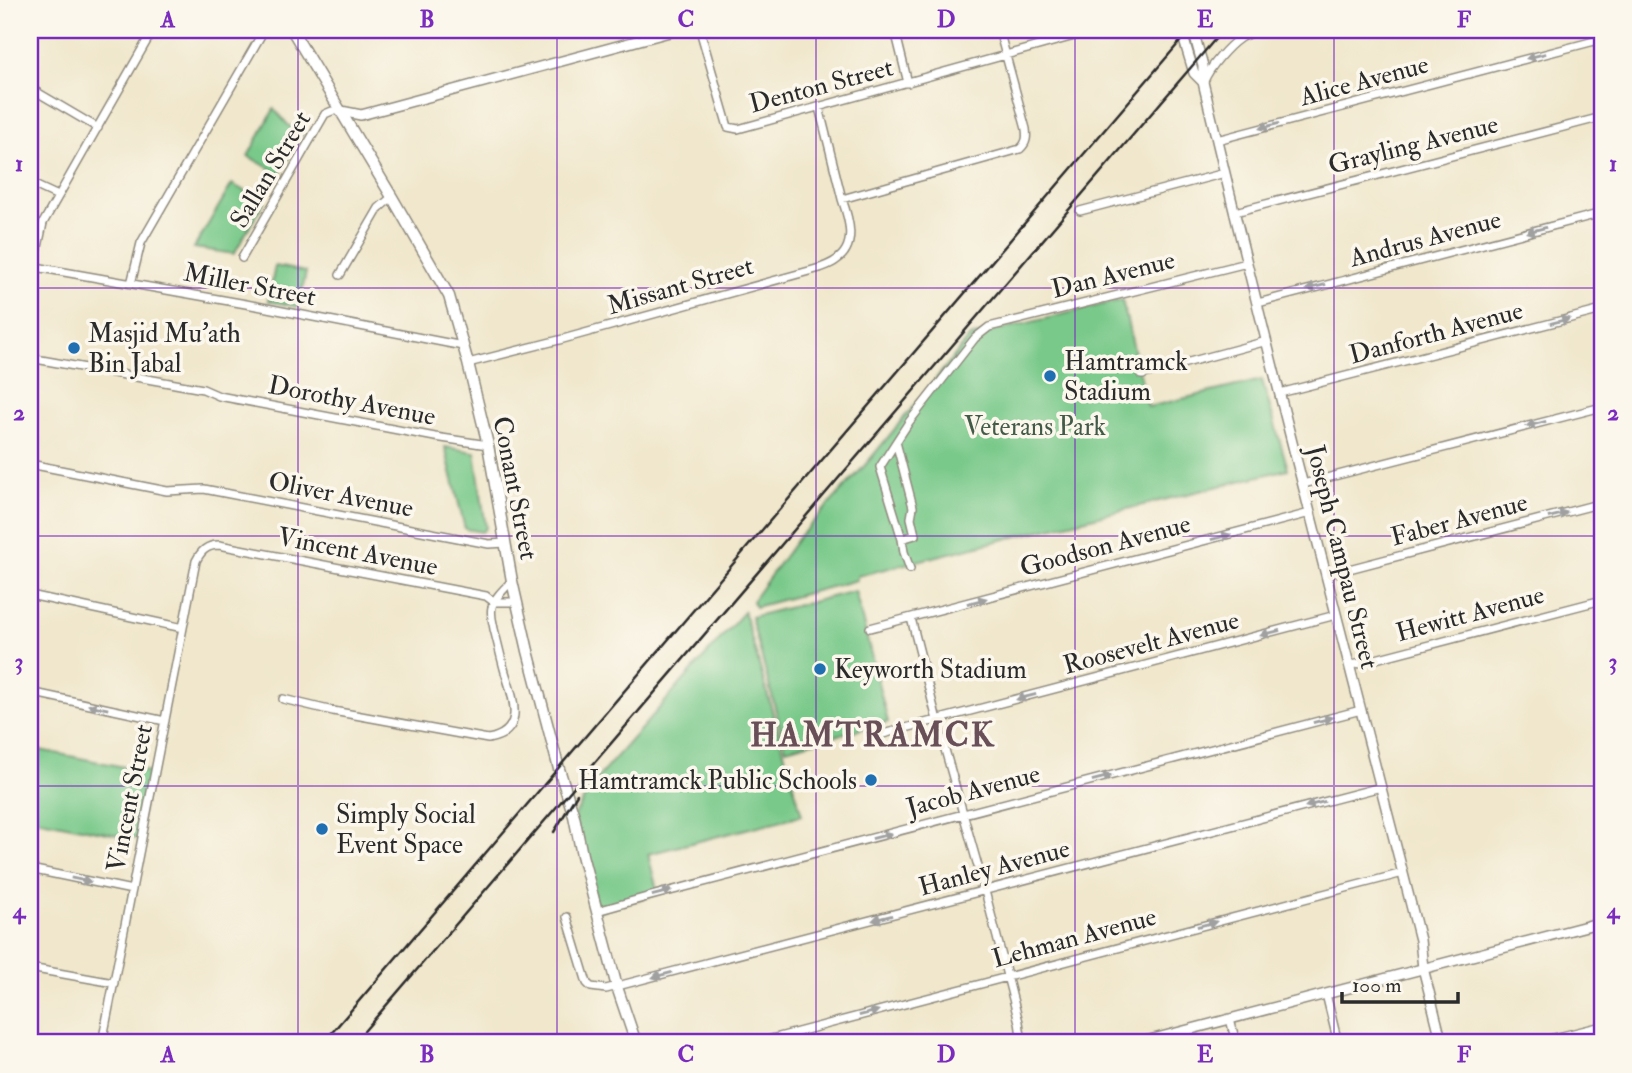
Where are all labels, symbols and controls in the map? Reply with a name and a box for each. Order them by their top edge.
text: A [160,5,176,34]
text: B [419,5,435,34]
text: C [678,5,694,34]
text: D [937,5,955,34]
text: E [1197,5,1214,34]
text: F [1457,5,1472,34]
street label: Alice Avenue [1295,48,1432,114]
street label: Denton Street [746,51,897,121]
one-way arrow [1525,51,1547,62]
street label: Sallan Street [223,105,318,234]
street label: Grayling Avenue [1325,108,1502,182]
one-way arrow [1257,121,1279,132]
text: 1 [15,149,23,178]
text: 1 [1609,149,1617,178]
street label: Andrus Avenue [1345,203,1505,275]
one-way arrow [1525,226,1546,236]
street label: Dan Avenue [1048,244,1178,306]
street label: Missant Street [604,250,757,322]
street label: Miller Street [181,256,319,313]
one-way arrow [1305,283,1326,293]
street label: Danforth Avenue [1346,294,1527,372]
one-way arrow [1549,315,1571,326]
place label: Masjid Mu'ath Bin Jabal [88,318,241,380]
marker: Masjid Mu'ath Bin Jabal [66,340,82,356]
place label: Hamtramck Stadium [1064,346,1188,408]
marker: Hamtramck Stadium [1042,368,1058,384]
street label: Dorothy Avenue [265,369,438,433]
text: 2 [13,398,25,427]
text: 2 [1607,398,1619,427]
park label: Veterans Park [964,411,1106,443]
street label: Conant Street [485,414,545,563]
one-way arrow [1525,419,1547,430]
street label: Joseph Campau Street [1298,441,1385,673]
street label: Oliver Avenue [266,465,416,525]
street label: Faber Avenue [1387,486,1531,554]
street label: Goodson Avenue [1016,508,1194,584]
one-way arrow [1547,509,1569,520]
street label: Vincent Avenue [275,521,441,583]
one-way arrow [1211,531,1232,541]
street label: Hewitt Avenue [1393,579,1548,649]
one-way arrow [967,595,988,605]
street label: Roosevelt Avenue [1060,604,1243,682]
one-way arrow [1259,628,1280,638]
text: 3 [15,647,23,676]
text: 3 [1609,647,1617,676]
place label: Keyworth Stadium [834,654,1027,686]
marker: Keyworth Stadium [812,661,828,677]
one-way arrow [1015,692,1036,702]
one-way arrow [87,701,109,712]
district label: HAMTRAMCK [750,715,996,756]
one-way arrow [1312,715,1333,725]
street label: Vincent Street [100,722,160,875]
street label: Jacob Avenue [902,758,1044,824]
place label: Hamtramck Public Schools [578,765,857,797]
marker: Hamtramck Public Schools [863,772,879,788]
one-way arrow [1092,772,1114,783]
place label: Simply Social Event Space [336,799,476,862]
one-way arrow [1305,800,1326,810]
marker: Simply Social Event Space [314,821,330,837]
one-way arrow [871,830,893,841]
street label: Hanley Avenue [915,832,1073,903]
one-way arrow [70,874,92,885]
one-way arrow [651,887,673,898]
text: 4 [12,896,27,925]
text: 4 [1606,896,1621,925]
street label: Lehman Avenue [989,901,1160,975]
one-way arrow [871,913,893,924]
one-way arrow [1197,918,1218,928]
scale bar [1342,961,1457,1005]
one-way arrow [651,970,673,981]
text: 100 m [1352,972,1402,999]
one-way arrow [859,1008,880,1018]
text: A [160,1040,176,1069]
text: B [419,1040,435,1069]
text: C [678,1040,694,1069]
text: D [937,1040,955,1069]
text: E [1197,1040,1214,1069]
text: F [1457,1040,1472,1069]

